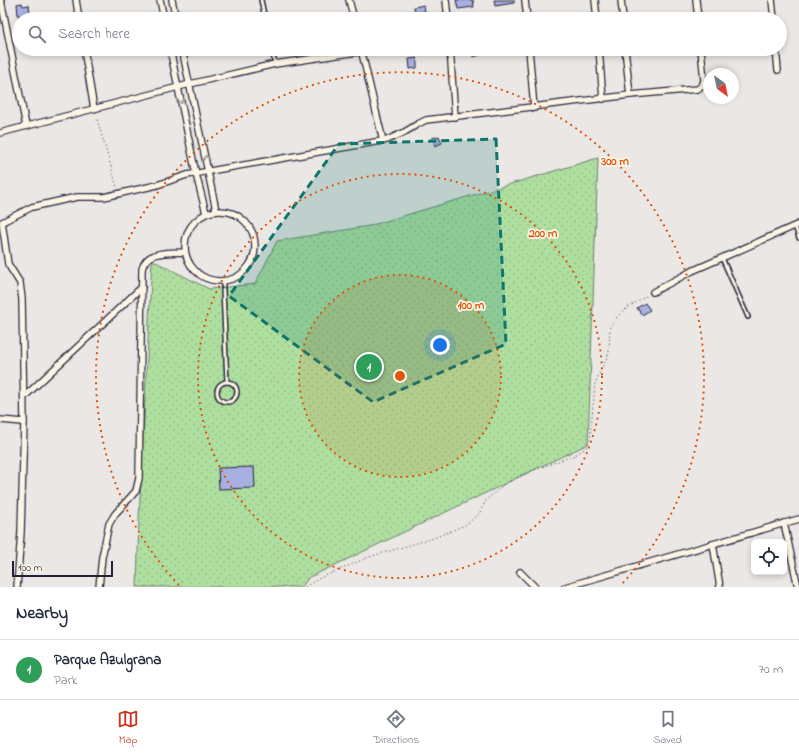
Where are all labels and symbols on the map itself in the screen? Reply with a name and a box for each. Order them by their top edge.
north arrow [703,68,739,104]
one-way arrow [176,98,185,104]
text: 300 m [600,153,630,171]
one-way arrow [202,155,210,162]
text: 200 m [528,225,558,243]
text: 100 m [458,297,485,315]
your location [430,335,450,355]
pin: 1 [356,352,382,382]
centre of rings [393,369,407,383]
scale bar [12,559,113,578]

